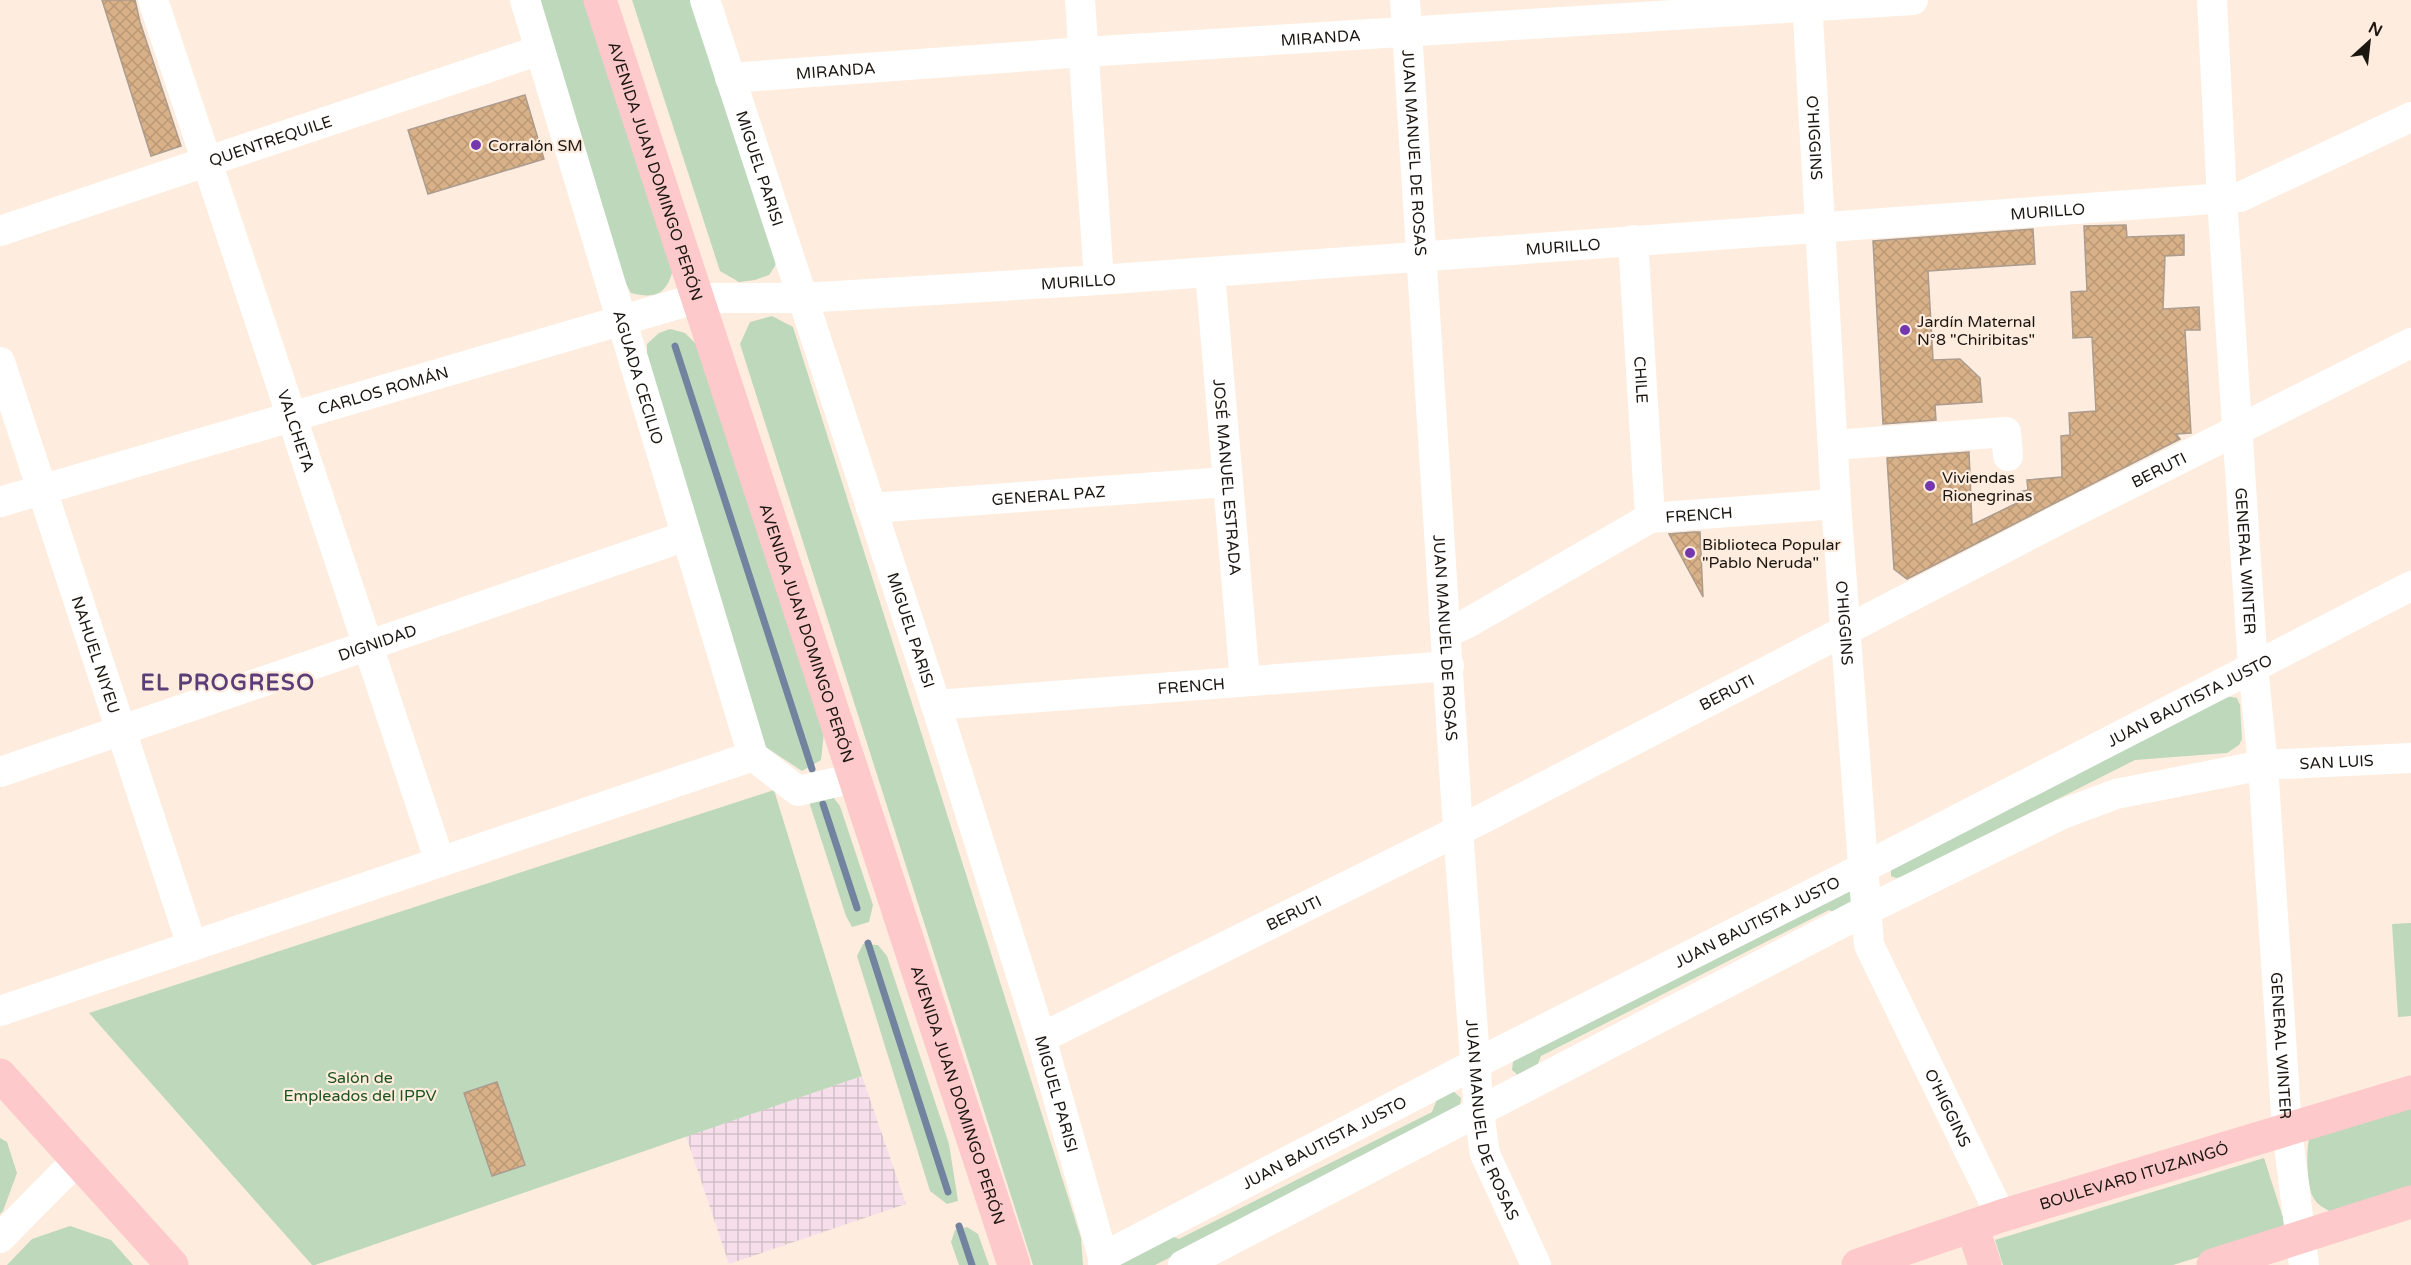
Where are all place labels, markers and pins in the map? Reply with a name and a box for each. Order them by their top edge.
place label: Corralón SM [488,136,583,156]
marker: Corralón SM [469,138,483,152]
place label: Jardín Maternal N°8 "Chiribitas" [1917,312,2035,350]
marker: Jardín Maternal N°8 "Chiribitas" [1898,323,1912,337]
place label: Viviendas Rionegrinas [1942,468,2033,506]
marker: Viviendas Rionegrinas [1923,479,1937,493]
place label: Biblioteca Popular "Pablo Neruda" [1702,535,1841,573]
marker: Biblioteca Popular "Pablo Neruda" [1683,546,1697,560]

